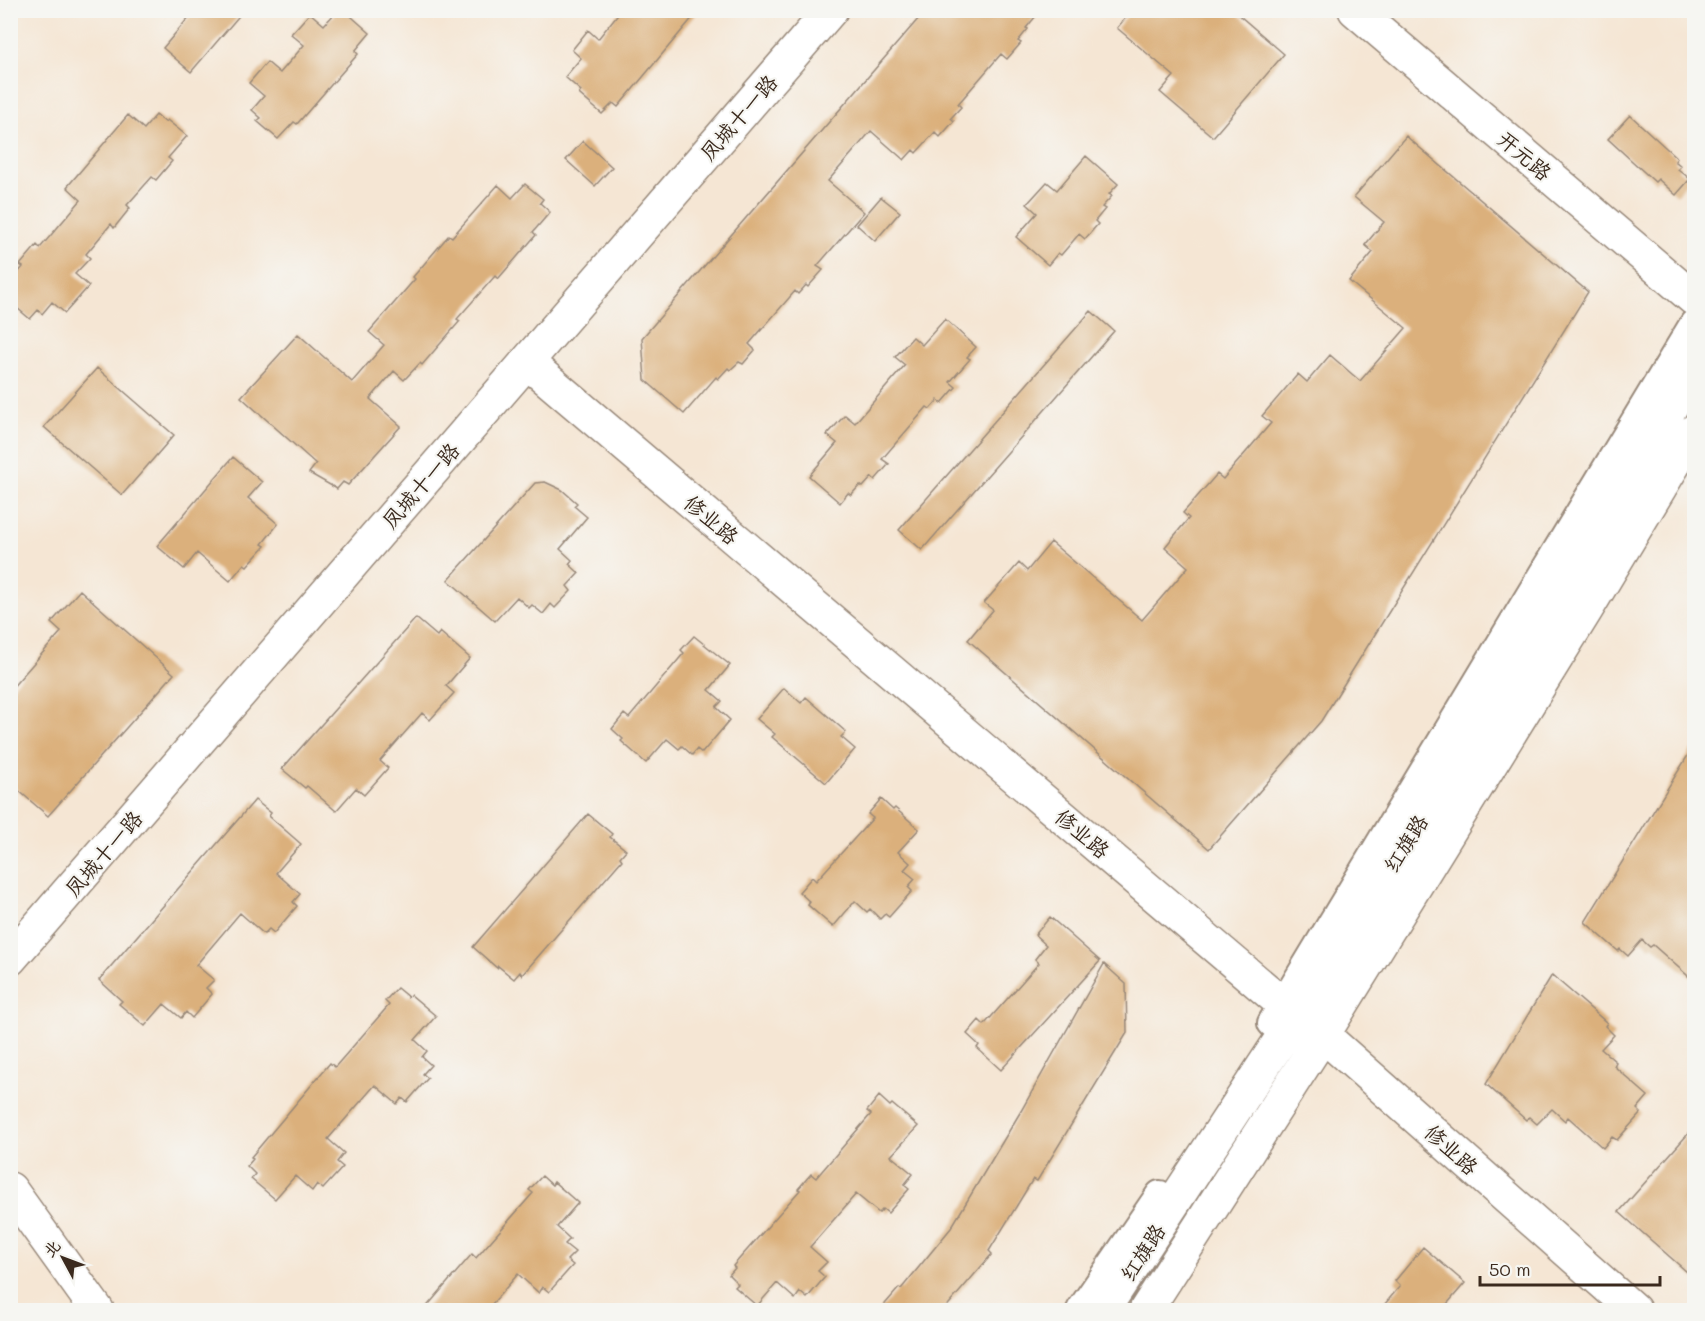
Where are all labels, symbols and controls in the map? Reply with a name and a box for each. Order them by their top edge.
street label: 凤城十一路 [693,69,783,165]
street label: 开元路 [1492,124,1558,186]
street label: 凤城十一路 [375,437,465,533]
street label: 修业路 [679,488,745,550]
street label: 修业路 [1050,802,1116,864]
street label: 凤城十一路 [58,805,148,901]
street label: 红旗路 [1377,809,1433,877]
street label: 修业路 [1420,1118,1484,1180]
street label: 红旗路 [1114,1218,1170,1286]
north arrow [33,1228,93,1288]
text: 北 [38,1235,64,1261]
scale bar [1480,1249,1660,1287]
text: 50 m [1489,1257,1531,1281]

